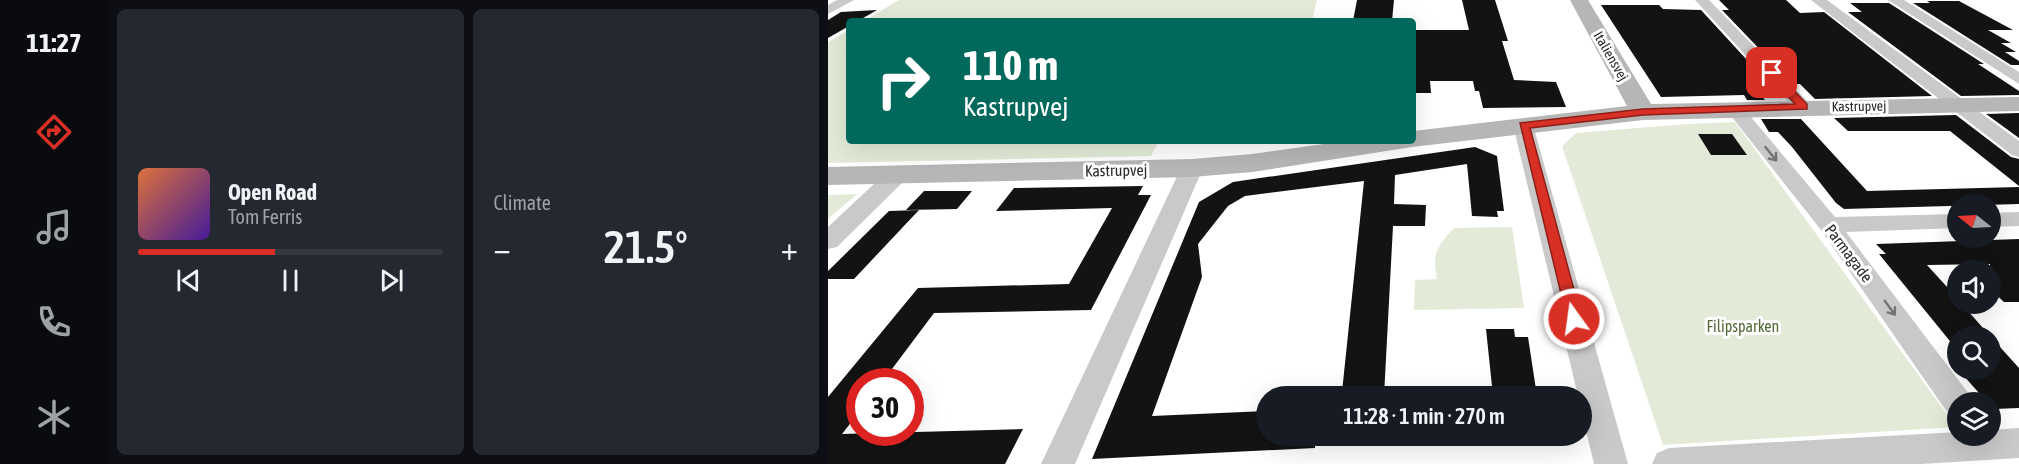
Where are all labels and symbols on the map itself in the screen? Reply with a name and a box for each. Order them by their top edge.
street label: Italiensvej [1590,28,1632,84]
pin [1746,47,1797,98]
street label: Kastrupvej [1832,98,1886,114]
one-way arrow [1764,146,1777,162]
street label: Kastrupvej [1085,160,1147,181]
north arrow [1947,194,2001,248]
street label: Parmagade [1821,221,1876,286]
position arrow [1542,287,1606,351]
one-way arrow [1884,299,1897,315]
park label: Filipsparken [1707,317,1779,336]
speed limit sign: 30 [846,368,924,446]

